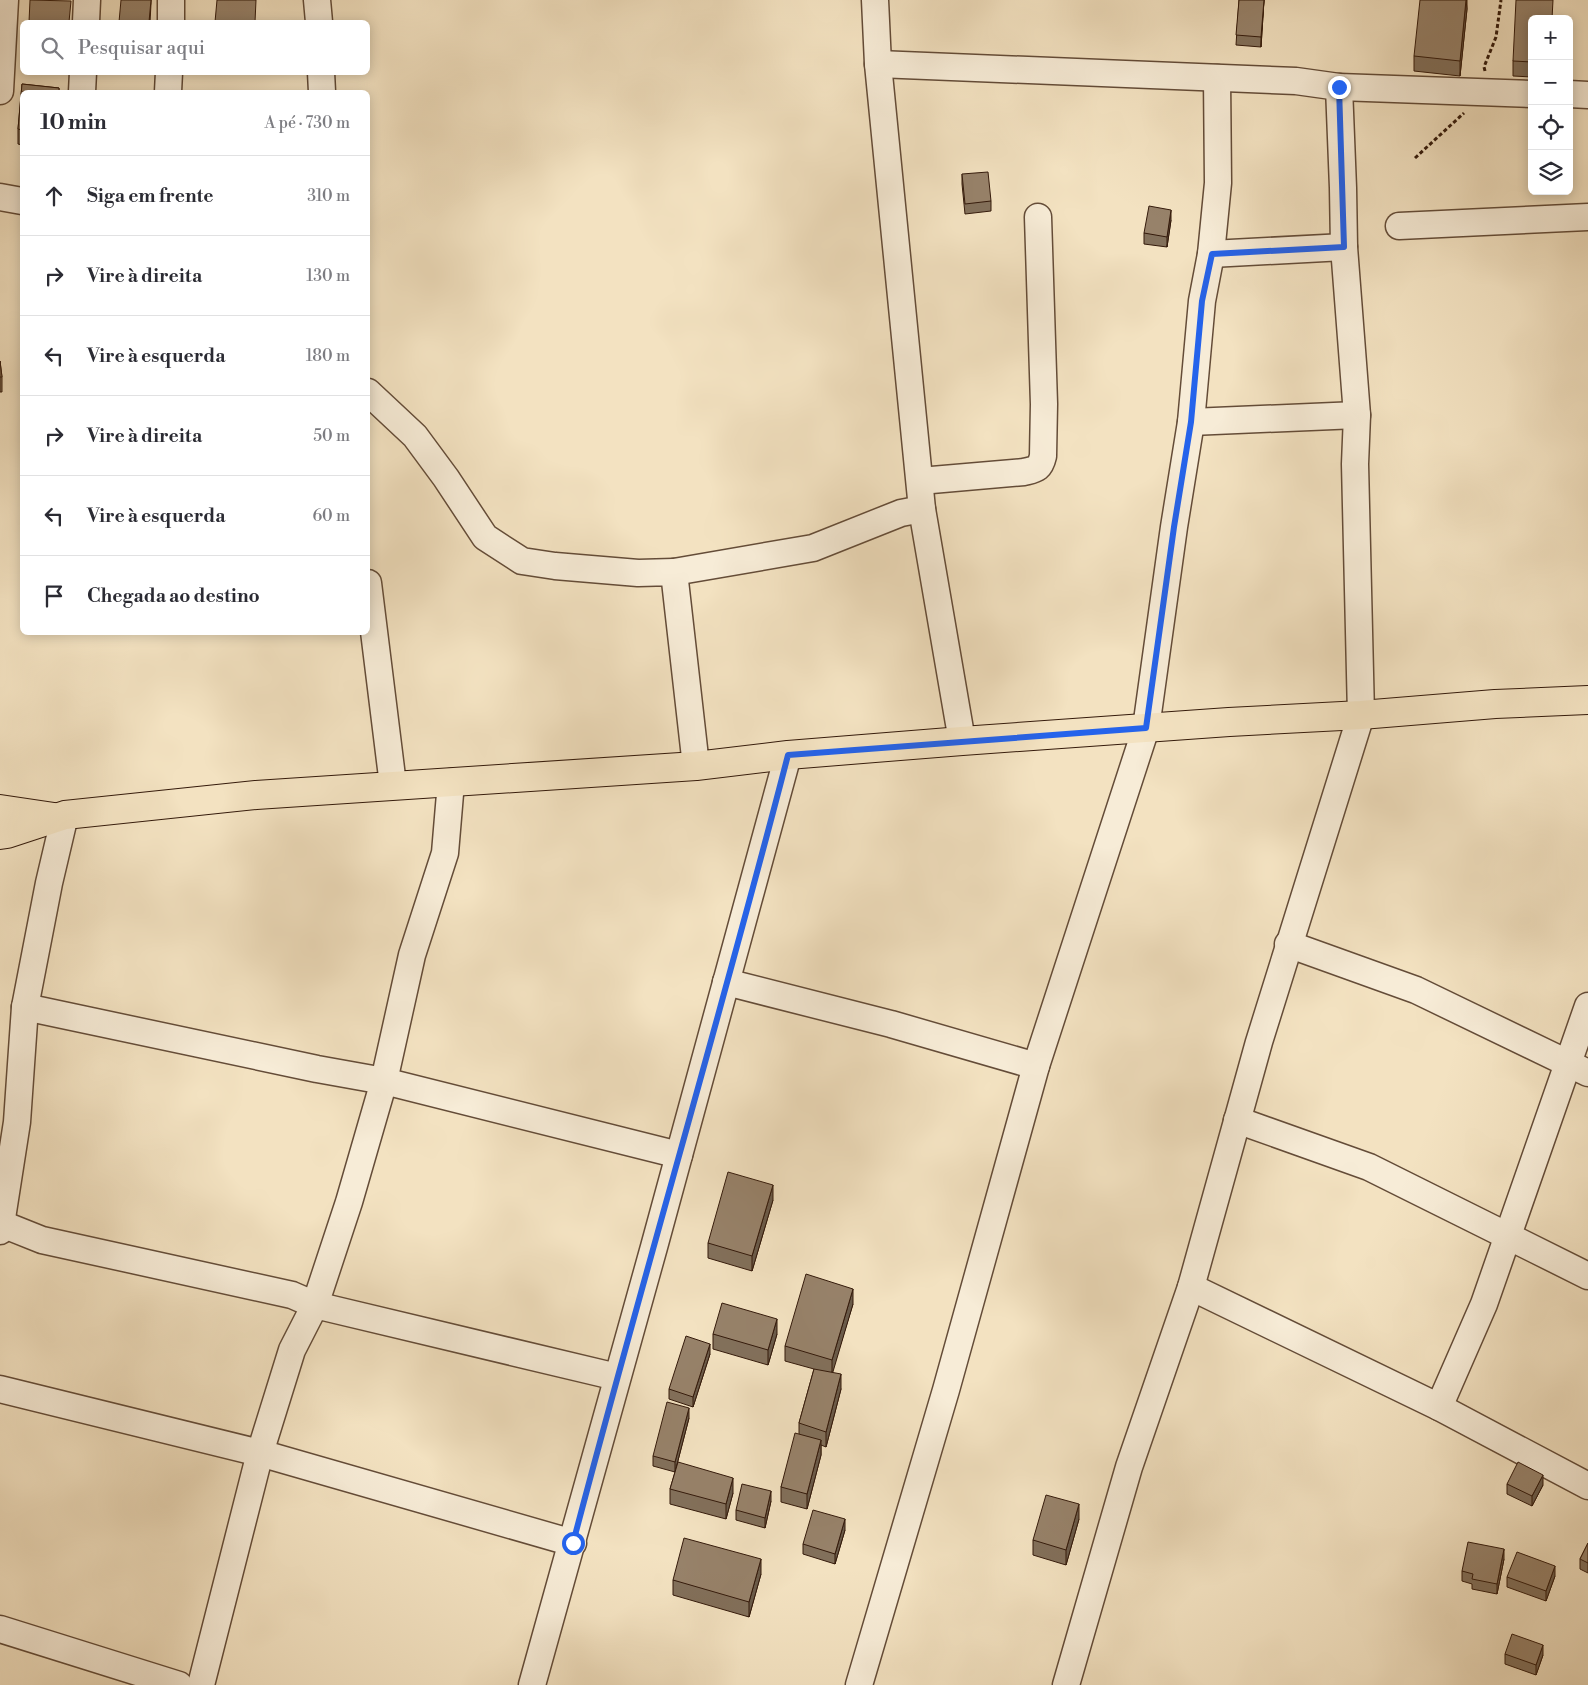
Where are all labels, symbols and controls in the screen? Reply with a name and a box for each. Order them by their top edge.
map controls [1528,15,1573,195]
button: + [1528,15,1573,60]
search box [20,20,370,75]
icon: search [38,34,66,62]
text: Pesquisar aqui [78,36,205,60]
button: − [1528,60,1573,105]
route end [1328,76,1351,99]
button: locate [1528,105,1573,150]
text: 10 min [40,110,107,136]
text: A pé · 730 m [264,113,350,133]
button: layers [1528,150,1573,195]
icon: ahead [40,182,68,210]
text: Siga em frente [87,184,214,208]
text: 310 m [307,186,350,206]
icon: right [40,262,68,290]
text: Vire à direita [87,264,202,288]
text: 130 m [306,266,350,286]
icon: left [40,342,68,370]
text: Vire à esquerda [87,344,226,368]
text: 180 m [306,346,350,366]
icon: right [40,422,68,450]
text: Vire à direita [87,424,202,448]
text: 50 m [313,426,350,446]
icon: left [40,502,68,530]
text: Vire à esquerda [87,504,226,528]
text: 60 m [312,506,350,526]
icon: arrive [40,582,68,610]
text: Chegada ao destino [87,584,260,608]
route start [562,1532,585,1555]

